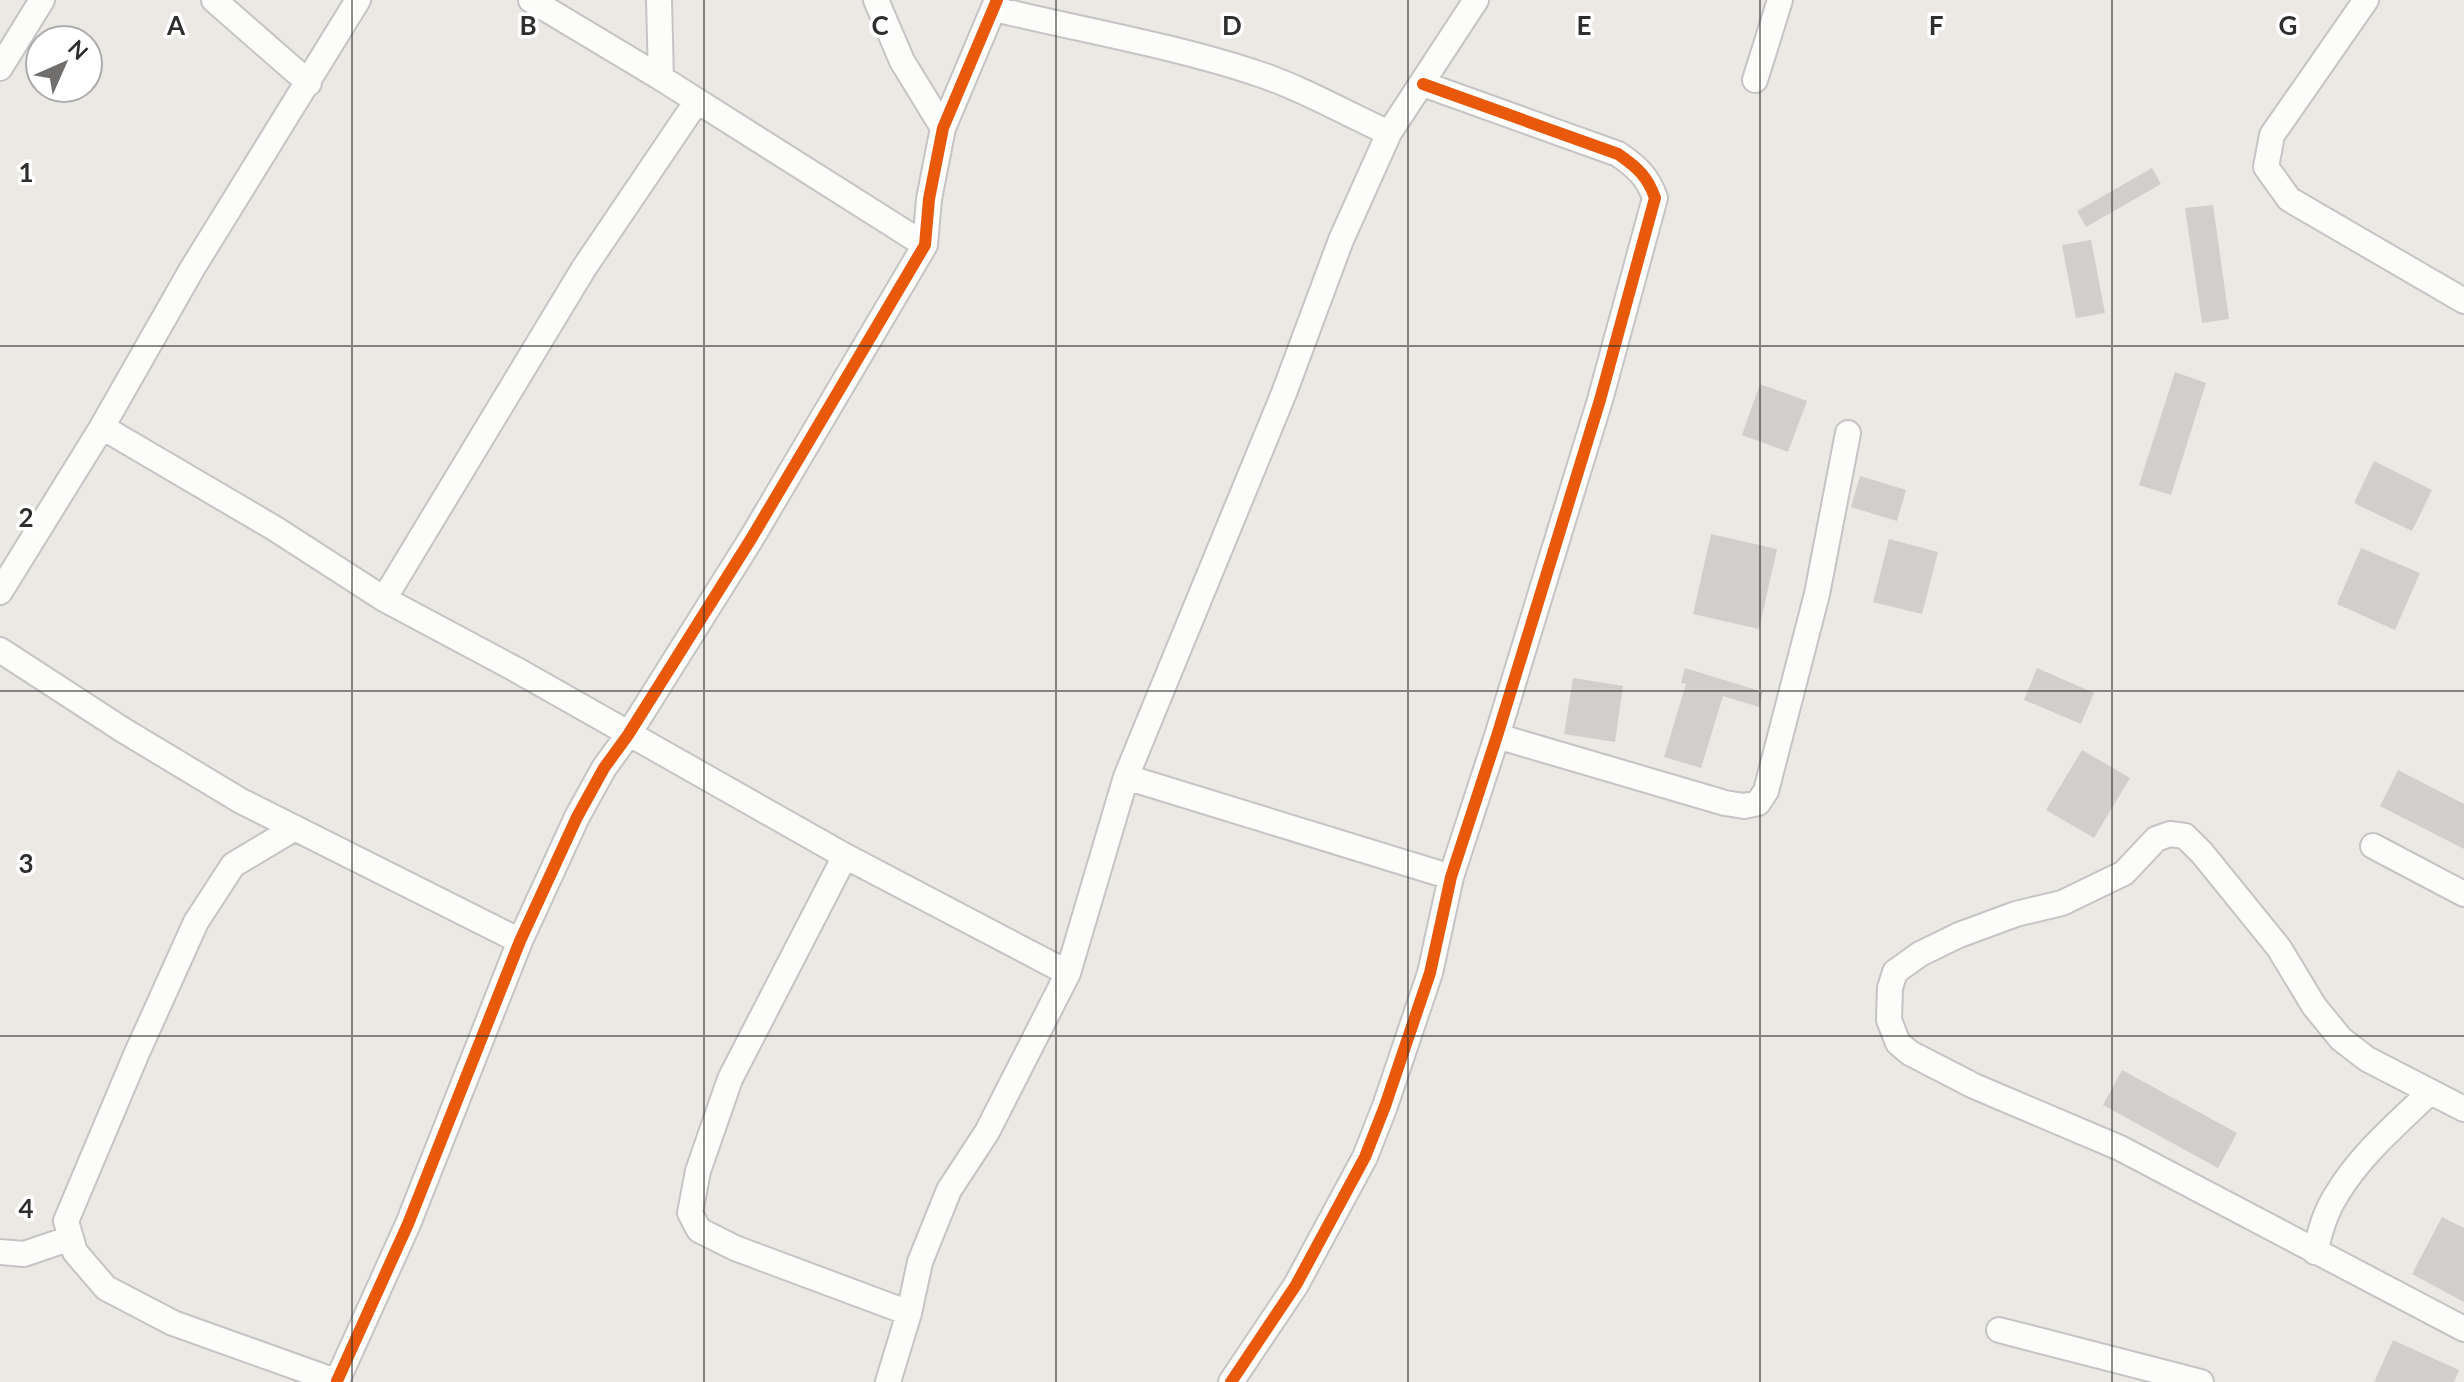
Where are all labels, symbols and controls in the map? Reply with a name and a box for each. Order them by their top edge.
text: A [166,9,186,41]
text: B [519,9,537,41]
text: C [871,9,889,41]
text: D [1222,9,1242,41]
text: E [1577,9,1591,41]
text: F [1929,9,1943,41]
text: G [2279,9,2297,41]
north arrow [24,24,104,104]
text: N [63,34,94,65]
text: 1 [18,156,34,188]
text: 2 [18,501,34,533]
text: 3 [18,847,34,879]
text: 4 [18,1192,34,1224]

